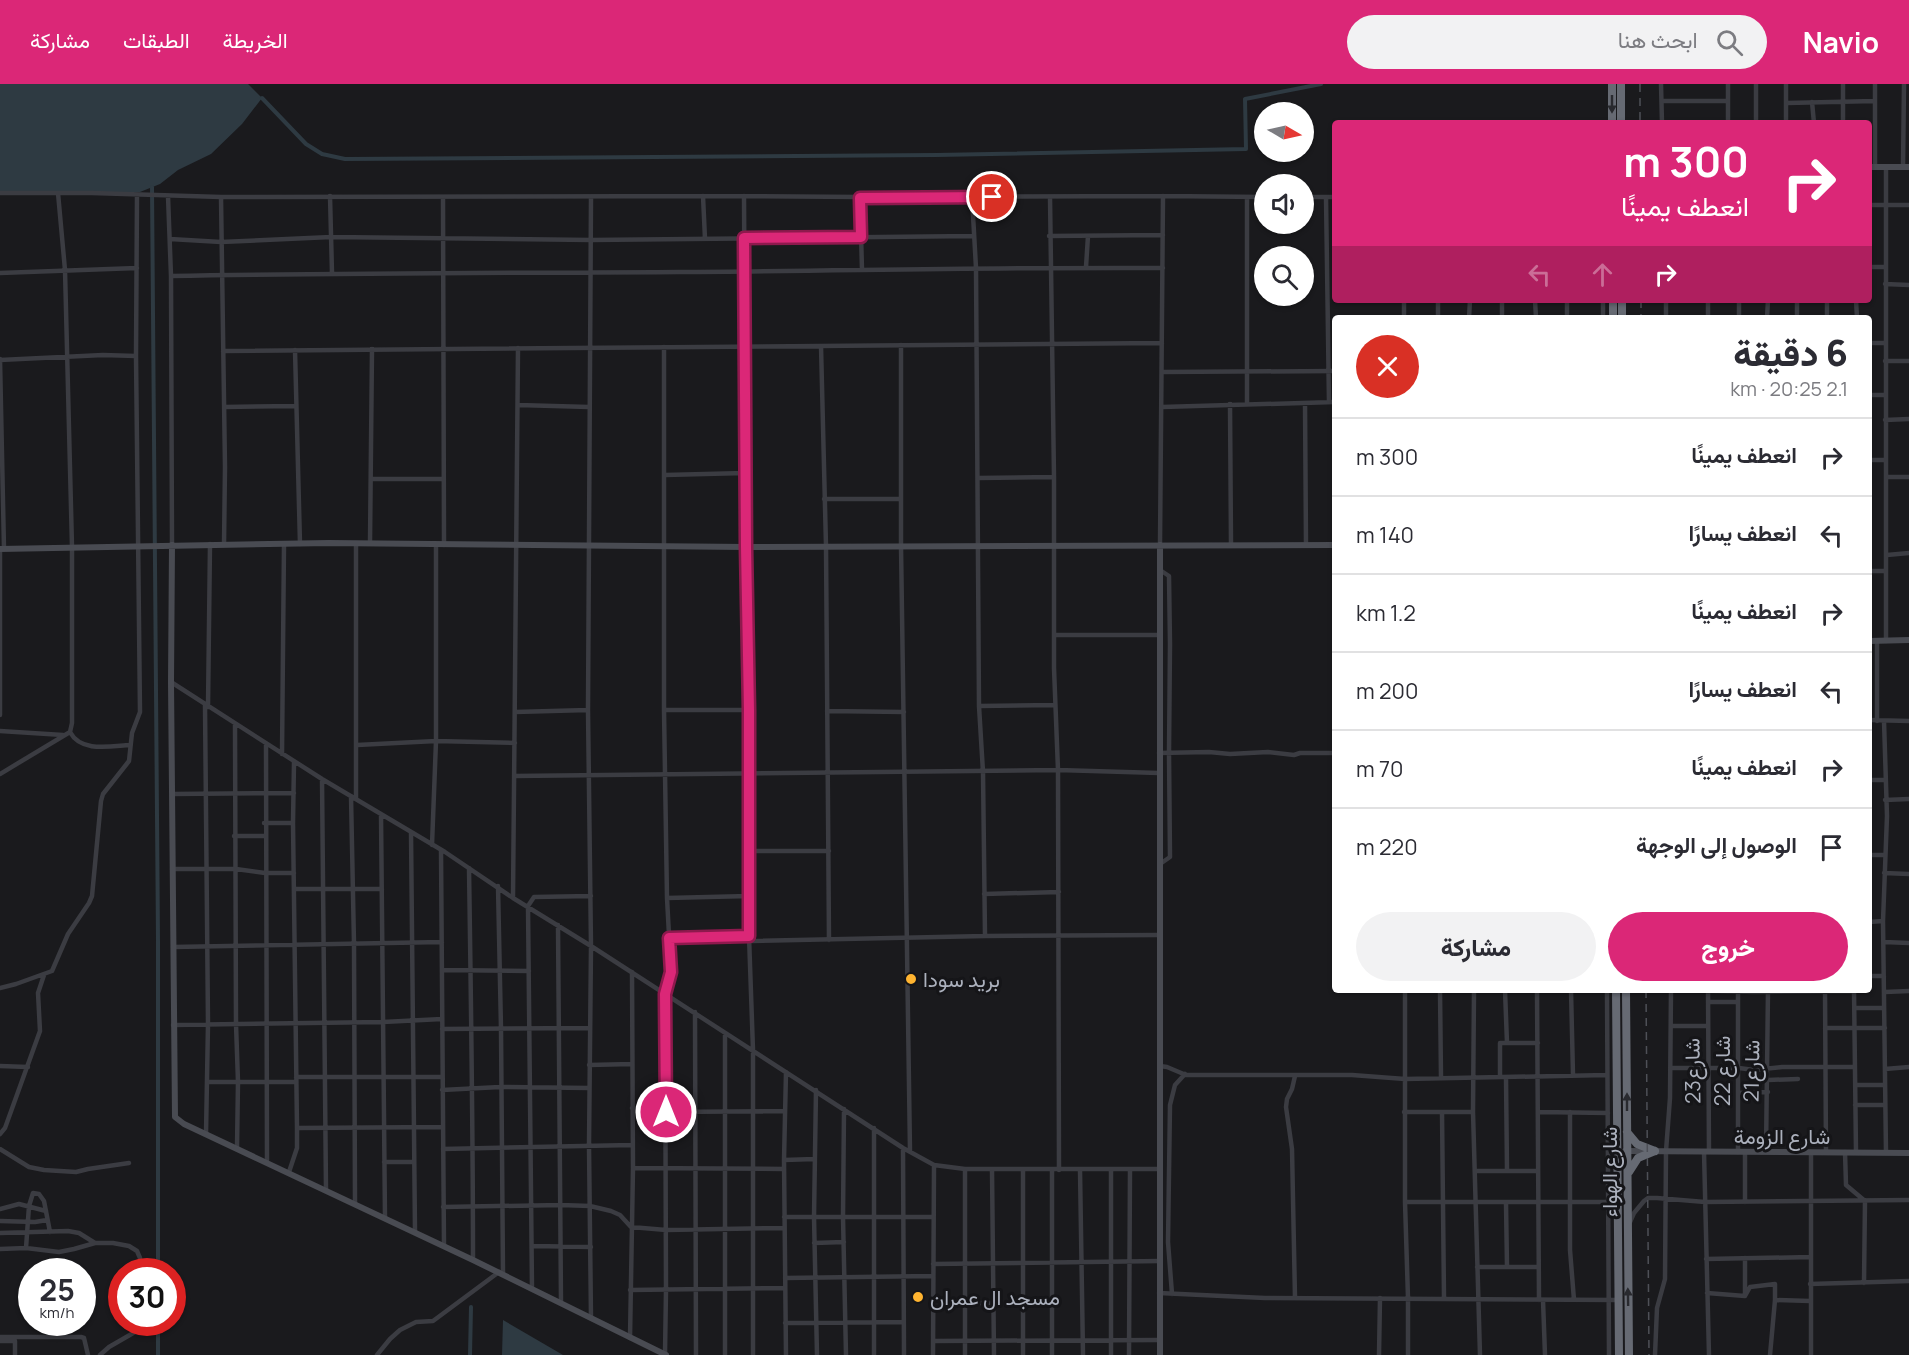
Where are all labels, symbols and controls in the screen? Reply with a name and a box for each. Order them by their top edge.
search box [1347,15,1767,69]
text: Navio [1803,23,1879,61]
text: ابحث هنا [1618,25,1698,55]
text: مشاركة [30,26,90,54]
text: الطبقات [123,26,190,54]
text: الخريطة [223,26,288,54]
icon: search [1713,26,1746,59]
one-way arrow [1607,94,1617,113]
north arrow [1254,102,1314,162]
map controls [1254,102,1314,306]
text: 300 m [1623,132,1749,190]
icon: right [1770,144,1848,222]
pin [966,171,1017,222]
button: sound [1254,174,1314,234]
icon: arrive [975,180,1008,213]
text: انعطف يمينًا [1621,187,1749,224]
button: search [1254,246,1314,306]
icon: left [1523,258,1556,291]
icon: ahead [1586,258,1619,291]
icon: right [1649,258,1682,291]
text: 6 دقيقة [1733,328,1848,377]
button: close [1356,335,1419,398]
text: 2.1 km · 20:25 [1730,375,1848,402]
text: انعطف يمينًا [1691,440,1797,470]
icon: right [1815,441,1848,474]
text: 300 m [1356,442,1418,472]
text: انعطف يسارًا [1688,518,1797,548]
icon: left [1815,519,1848,552]
text: 140 m [1356,520,1414,550]
text: انعطف يمينًا [1691,596,1797,626]
icon: right [1815,597,1848,630]
text: 1.2 km [1356,598,1416,628]
text: انعطف يسارًا [1688,674,1797,704]
icon: left [1815,675,1848,708]
text: 200 m [1356,676,1418,706]
text: انعطف يمينًا [1691,752,1797,782]
icon: right [1815,753,1848,786]
text: 70 m [1356,754,1404,784]
text: الوصول إلى الوجهة [1636,830,1797,860]
icon: arrive [1815,831,1848,864]
text: 220 m [1356,832,1418,862]
button: مشاركة [1356,912,1596,981]
button: خروج [1608,912,1848,981]
place label: بريد سودا [923,965,1000,993]
marker: بريد سودا [904,972,918,986]
street label: شارع 22 [1708,1036,1737,1106]
street label: شارع23 [1677,1038,1708,1104]
street label: شارع21 [1736,1040,1767,1102]
position arrow [634,1080,698,1144]
one-way arrow [1622,1092,1632,1111]
street label: شارع الزومة [1734,1122,1830,1151]
street label: شارع الهواء [1595,1127,1624,1217]
speed limit sign: 30 [108,1258,186,1336]
text: 25 [39,1269,75,1310]
place label: مسجد ال عمران [930,1283,1060,1311]
one-way arrow [1623,1287,1632,1306]
marker: مسجد ال عمران [911,1290,925,1304]
text: km/h [40,1302,74,1323]

